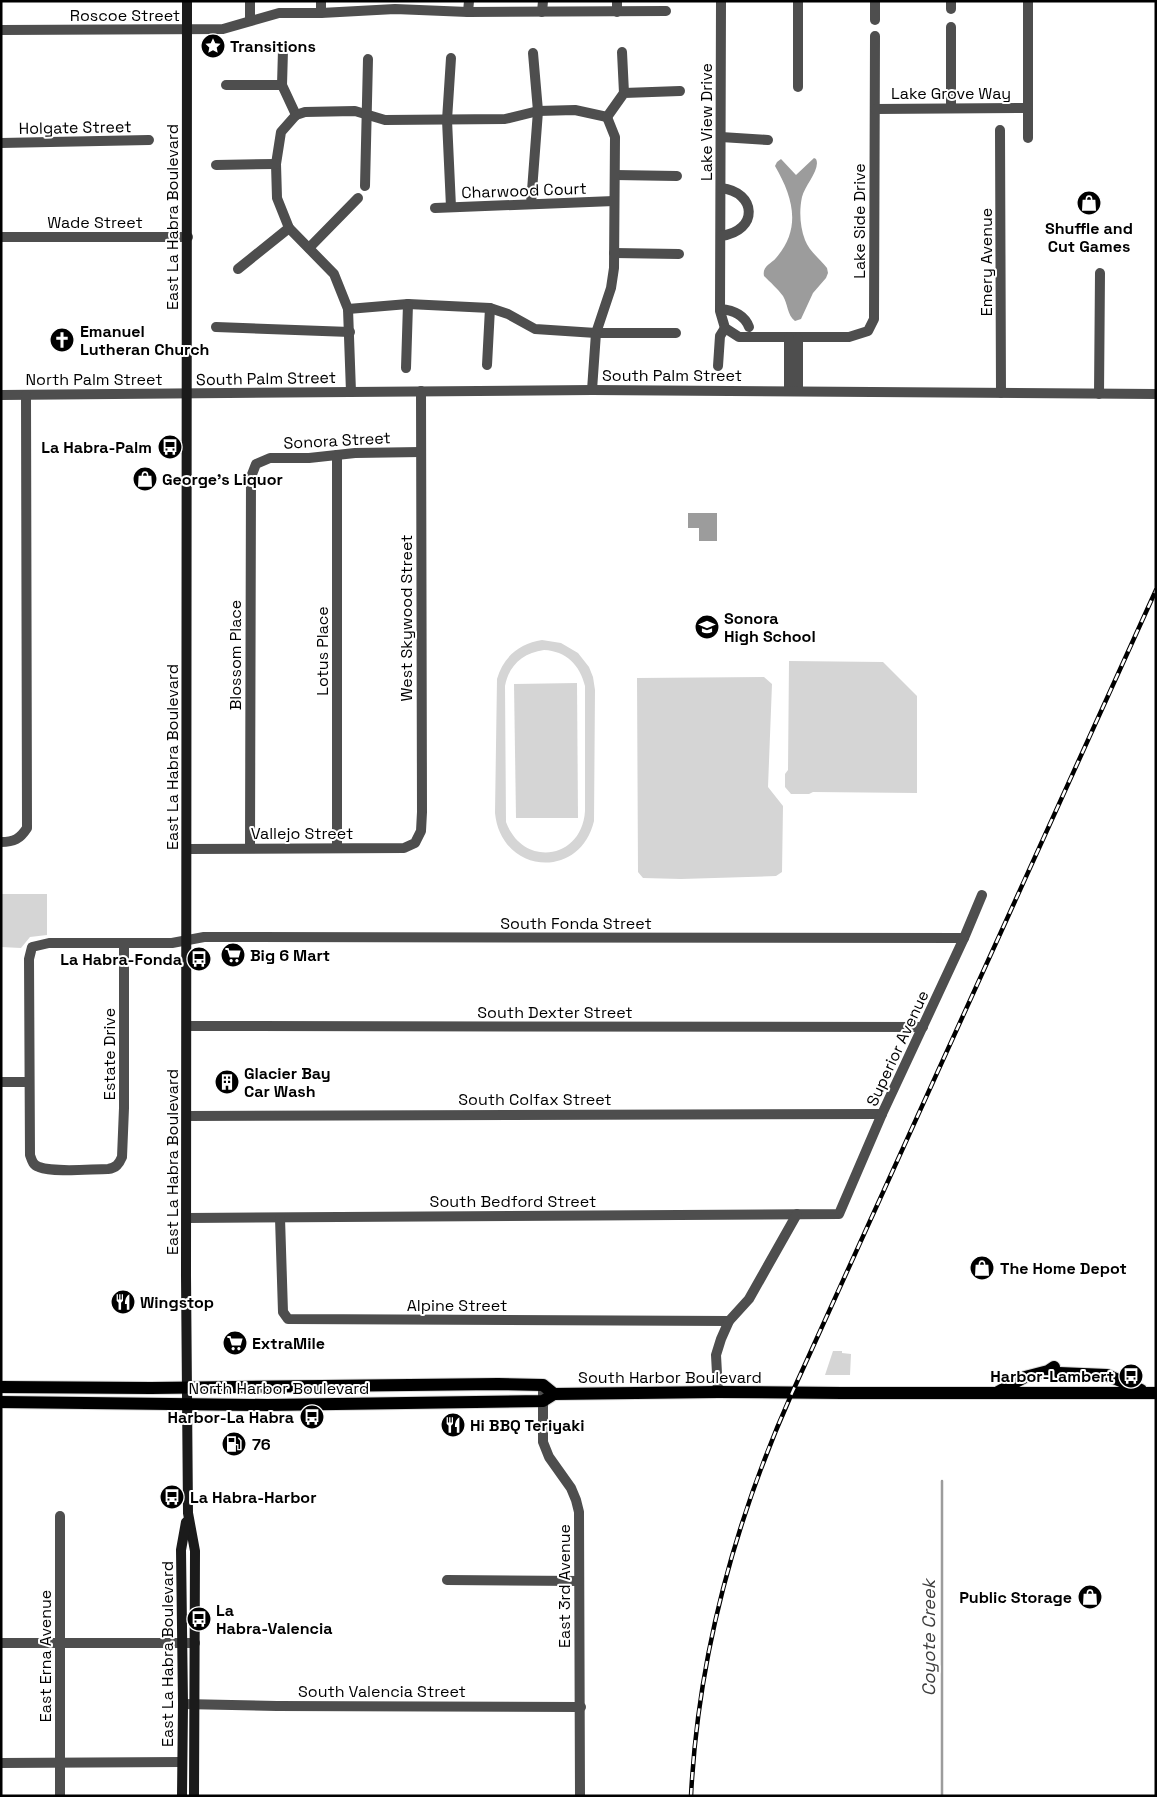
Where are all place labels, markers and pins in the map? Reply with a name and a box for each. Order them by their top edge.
place icon: Transitions [200,33,226,59]
place label: Transitions [230,36,316,57]
shop icon: Shuffle and Cut Games [1076,190,1102,216]
place label: Shuffle and Cut Games [1045,218,1133,257]
place label: Emanuel Lutheran Church [80,321,209,360]
church icon: Emanuel Lutheran Church [49,327,75,353]
bus stop icon: La Habra-Palm [157,434,183,460]
place label: La Habra-Palm [41,437,152,458]
shop icon: George's Liquor [132,466,158,492]
place label: George's Liquor [162,469,283,490]
place label: Sonora High School [724,608,816,647]
school or university icon: Sonora High School [694,614,720,640]
supermarket icon: Big 6 Mart [220,942,246,968]
place label: Big 6 Mart [250,945,330,966]
bus stop icon: La Habra-Fonda [186,946,212,972]
place label: La Habra-Fonda [60,949,182,970]
place label: Glacier Bay Car Wash [244,1063,331,1102]
building icon: Glacier Bay Car Wash [214,1069,240,1095]
shop icon: The Home Depot [969,1255,995,1281]
place label: The Home Depot [1000,1258,1127,1279]
restaurant icon: Wingstop [110,1289,136,1315]
place label: Wingstop [140,1292,214,1313]
supermarket icon: ExtraMile [222,1330,248,1356]
place label: ExtraMile [252,1333,325,1354]
bus stop icon: Harbor-Lambert [1118,1363,1144,1389]
place label: Harbor-Lambert [990,1366,1114,1387]
bus stop icon: Harbor-La Habra [299,1404,325,1430]
place label: Harbor-La Habra [168,1407,294,1428]
restaurant icon: Hi BBQ Teriyaki [440,1412,466,1438]
place label: Hi BBQ Teriyaki [470,1415,585,1436]
fuel station icon: 76 [221,1431,247,1457]
place label: 76 [252,1434,271,1455]
bus stop icon: La Habra-Harbor [159,1484,185,1510]
place label: La Habra-Harbor [190,1487,317,1508]
shop icon: Public Storage [1077,1584,1103,1610]
place label: Public Storage [959,1587,1072,1608]
place label: La Habra-Valencia [216,1600,332,1639]
bus stop icon: La Habra-Valencia [186,1606,212,1632]

